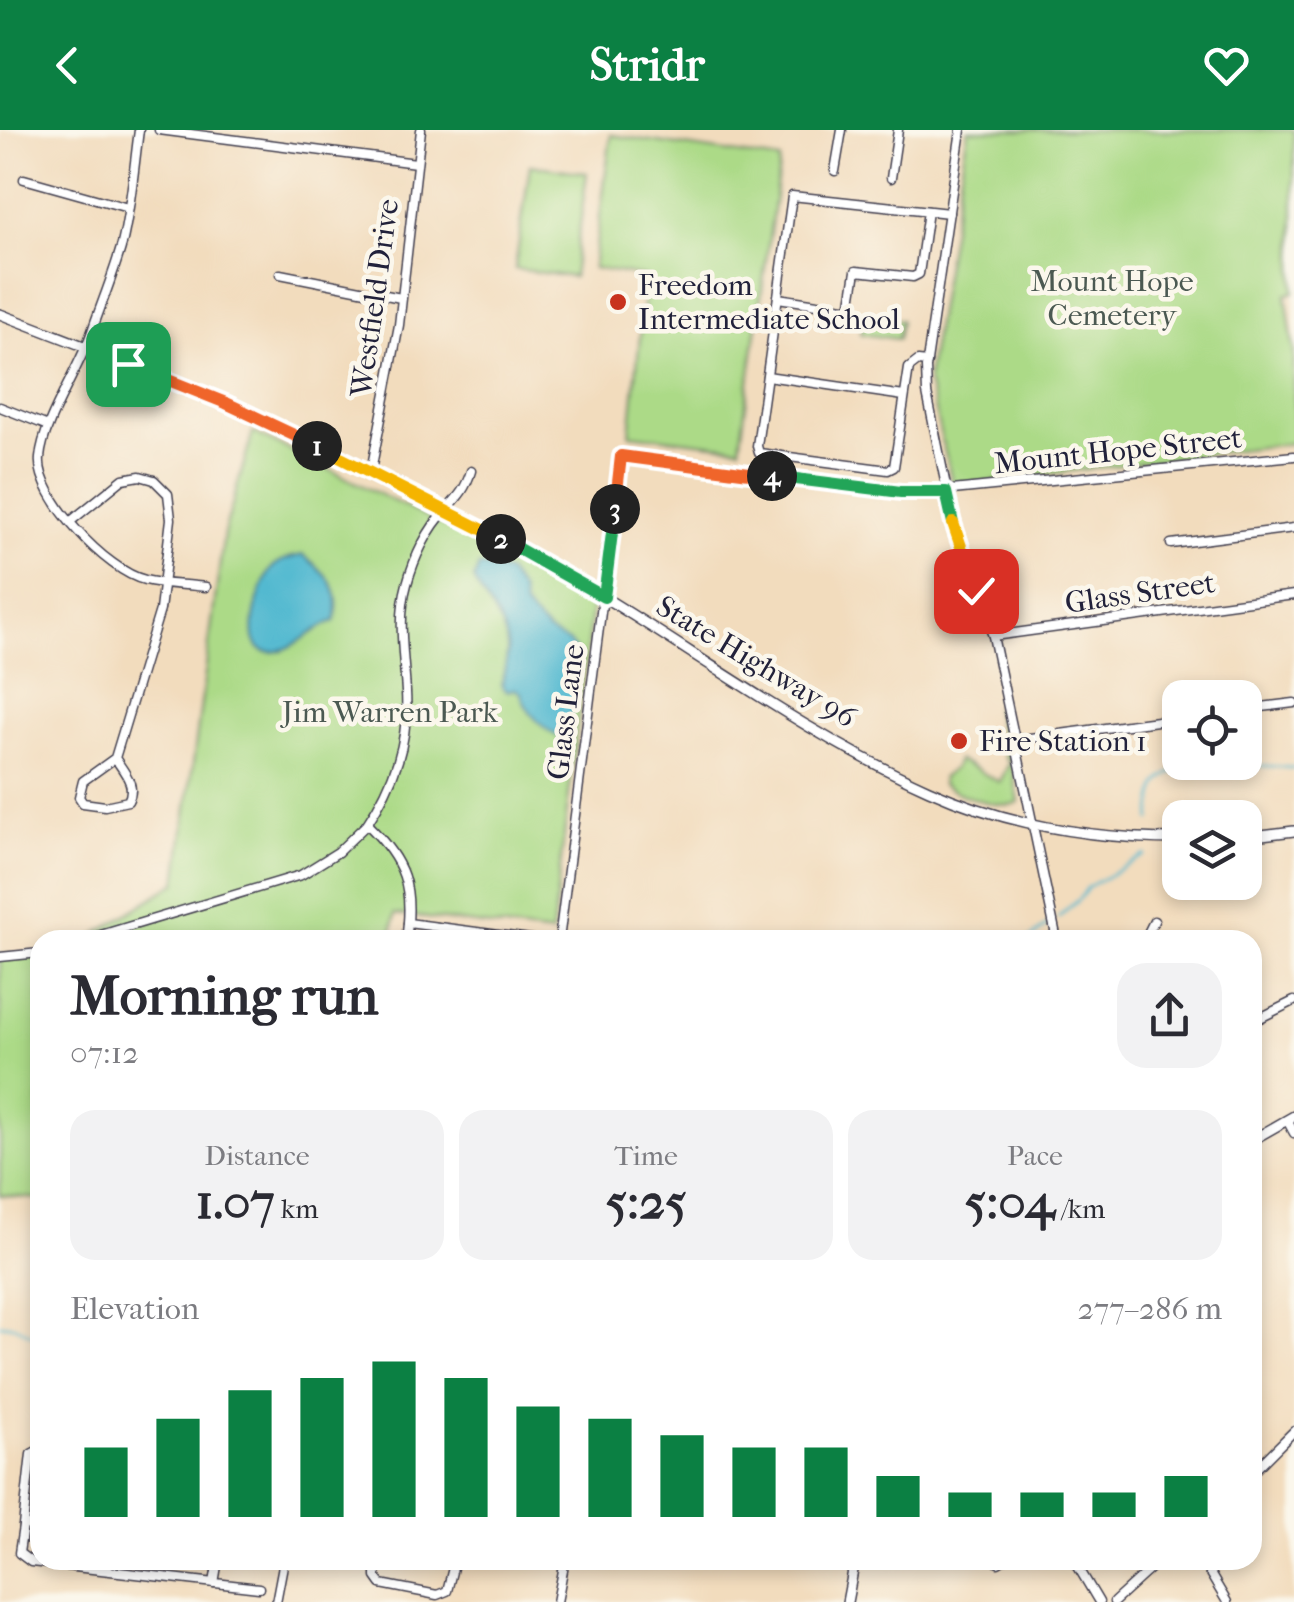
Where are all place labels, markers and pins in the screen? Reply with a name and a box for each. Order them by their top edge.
place label: Freedom Intermediate School [638,268,900,337]
marker: Freedom Intermediate School [607,291,629,313]
pin [86,322,171,407]
pin: 1 [292,421,342,471]
pin: 4 [747,451,797,501]
pin: 3 [590,484,640,534]
pin: 2 [476,514,526,564]
pin [934,549,1019,634]
place label: Fire Station 1 [979,724,1147,759]
marker: Fire Station 1 [948,730,970,752]

